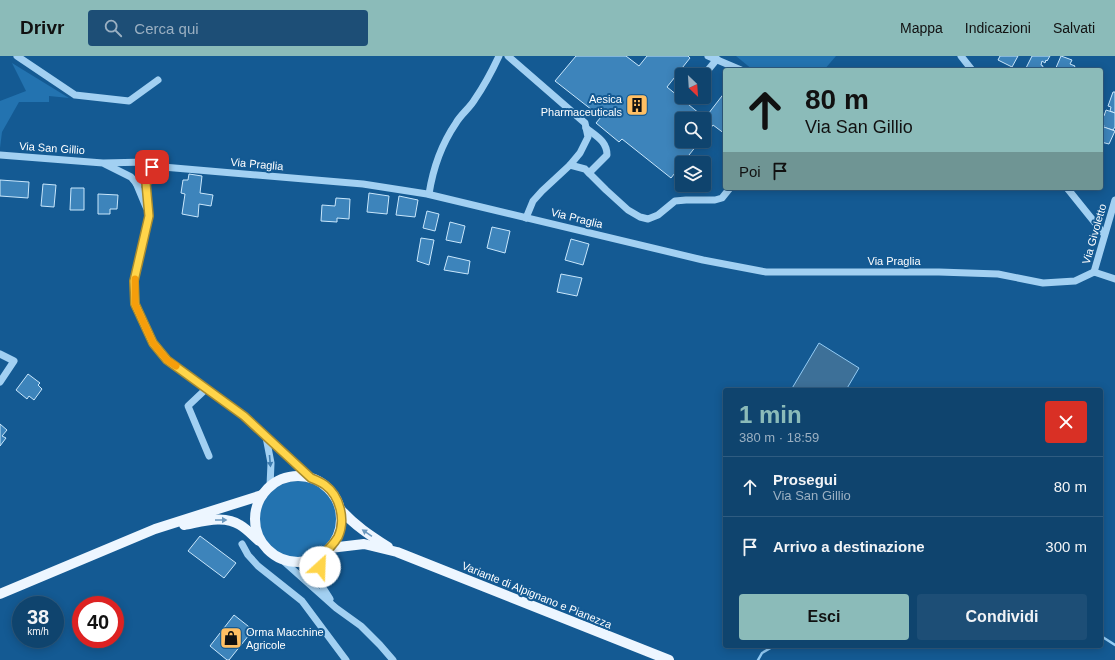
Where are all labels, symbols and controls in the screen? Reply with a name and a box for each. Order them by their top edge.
search box [88,10,368,46]
text: Drivr [20,17,64,38]
icon: search [102,17,124,39]
text: Cerca qui [134,20,199,37]
text: Mappa [900,20,943,36]
text: Indicazioni [965,20,1031,36]
text: Salvati [1053,20,1095,36]
north arrow [675,68,711,104]
map controls [675,68,711,192]
icon: ahead [739,84,791,136]
text: 80 m [805,84,869,115]
building icon: Aesica Pharmaceuticals [624,92,650,118]
place label: Aesica Pharmaceuticals [541,93,623,118]
button: search [675,112,711,148]
text: Via San Gillio [805,117,913,137]
street label: Via San Gillio [19,140,85,156]
pin [135,150,169,184]
icon: arrive [141,156,163,178]
street label: Via Praglia [230,156,285,172]
button: layers [675,156,711,192]
icon: arrive [769,160,791,182]
text: Poi [739,163,761,180]
street label: Via Givoletto [1080,202,1108,266]
street label: Via Praglia [550,206,605,230]
street label: Via Praglia [868,255,921,267]
text: 1 min [739,401,802,428]
button: close [1045,401,1087,443]
text: 380 m · 18:59 [739,430,819,445]
one-way arrow [267,455,274,467]
text: Prosegui [773,471,837,488]
icon: ahead [739,476,761,498]
text: 80 m [1054,478,1087,495]
text: Via San Gillio [773,488,851,503]
one-way arrow [215,517,228,523]
one-way arrow [361,529,372,537]
icon: arrive [739,536,761,558]
text: Arrivo a destinazione [773,538,925,555]
text: 300 m [1045,538,1087,555]
position arrow [299,546,341,588]
street label: Variante di Alpignano e Pianezza [460,559,615,631]
button: Esci [739,594,909,640]
button: Condividi [917,594,1087,640]
speed limit sign: 40 [72,596,124,648]
text: 38 [27,606,49,628]
shop icon: Orma Macchine Agricole [218,625,244,651]
text: km/h [27,626,49,637]
place label: Orma Macchine Agricole [246,626,324,651]

